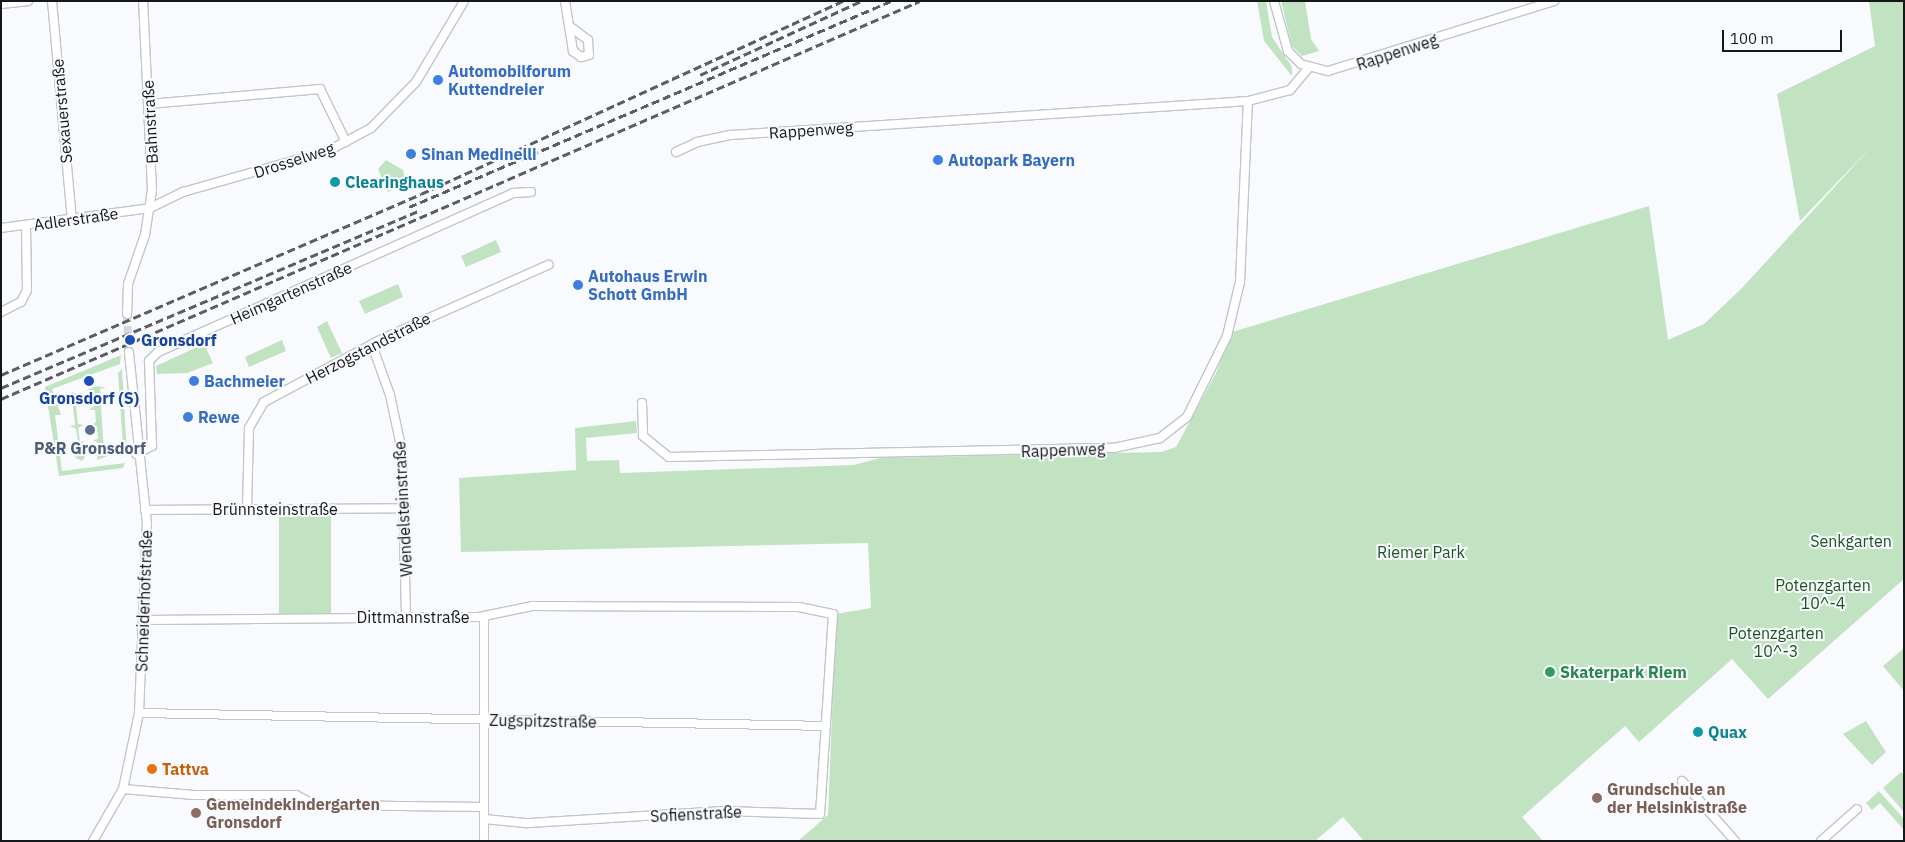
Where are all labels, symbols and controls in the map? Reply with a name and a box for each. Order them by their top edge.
scale bar [1725,20,1845,52]
text: 100 m [1730,29,1774,48]
street label: Rappenweg [1354,30,1440,74]
street label: Sexauerstraße [48,58,76,164]
place label: Automobilforum Kuttendreier [448,61,571,99]
marker: Automobilforum Kuttendreier [432,74,444,86]
street label: Bahnstraße [138,80,162,164]
street label: Rappenweg [768,117,854,143]
street label: Drosselweg [251,138,337,182]
place label: Sinan Medinelli [421,144,537,164]
marker: Sinan Medinelli [405,148,417,160]
place label: Autopark Bayern [948,150,1075,170]
marker: Autopark Bayern [932,154,944,166]
place label: Clearinghaus [345,172,444,192]
marker: Clearinghaus [329,176,341,188]
street label: Adlerstraße [32,204,120,234]
street label: Heimgartenstraße [227,258,355,328]
place label: Autohaus Erwin Schott GmbH [588,266,707,304]
marker: Autohaus Erwin Schott GmbH [572,279,584,291]
street label: Herzogstandstraße [302,308,434,388]
place label: Gronsdorf [141,330,217,350]
marker: Gronsdorf [123,333,137,347]
place label: Bachmeier [204,371,285,391]
marker: Gronsdorf (S) [83,375,95,387]
marker: Bachmeier [188,375,200,387]
place label: Gronsdorf (S) [39,388,139,408]
place label: Rewe [198,407,240,427]
marker: Rewe [182,411,194,423]
marker: P&R Gronsdorf [84,424,96,436]
place label: P&R Gronsdorf [34,438,146,458]
street label: Rappenweg [1020,439,1106,461]
street label: Wendelsteinstraße [390,441,416,577]
street label: Brünnsteinstraße [212,499,338,519]
street label: Schneiderhofstraße [132,530,156,672]
park label: Senkgarten [1810,531,1892,551]
park label: Riemer Park [1377,542,1465,562]
park label: Potenzgarten 10^-4 [1775,575,1871,613]
street label: Dittmannstraße [356,607,470,627]
park label: Potenzgarten 10^-3 [1728,623,1824,661]
place label: Skaterpark Riem [1560,662,1687,682]
marker: Skaterpark Riem [1544,666,1556,678]
street label: Zugspitzstraße [489,710,597,732]
place label: Quax [1708,722,1747,742]
marker: Quax [1692,726,1704,738]
place label: Tattva [162,759,209,779]
marker: Tattva [146,763,158,775]
place label: Grundschule an der Helsinkistraße [1607,779,1747,817]
marker: Grundschule an der Helsinkistraße [1591,792,1603,804]
place label: Gemeindekindergarten Gronsdorf [206,794,380,832]
street label: Sofienstraße [650,802,742,826]
marker: Gemeindekindergarten Gronsdorf [190,807,202,819]

